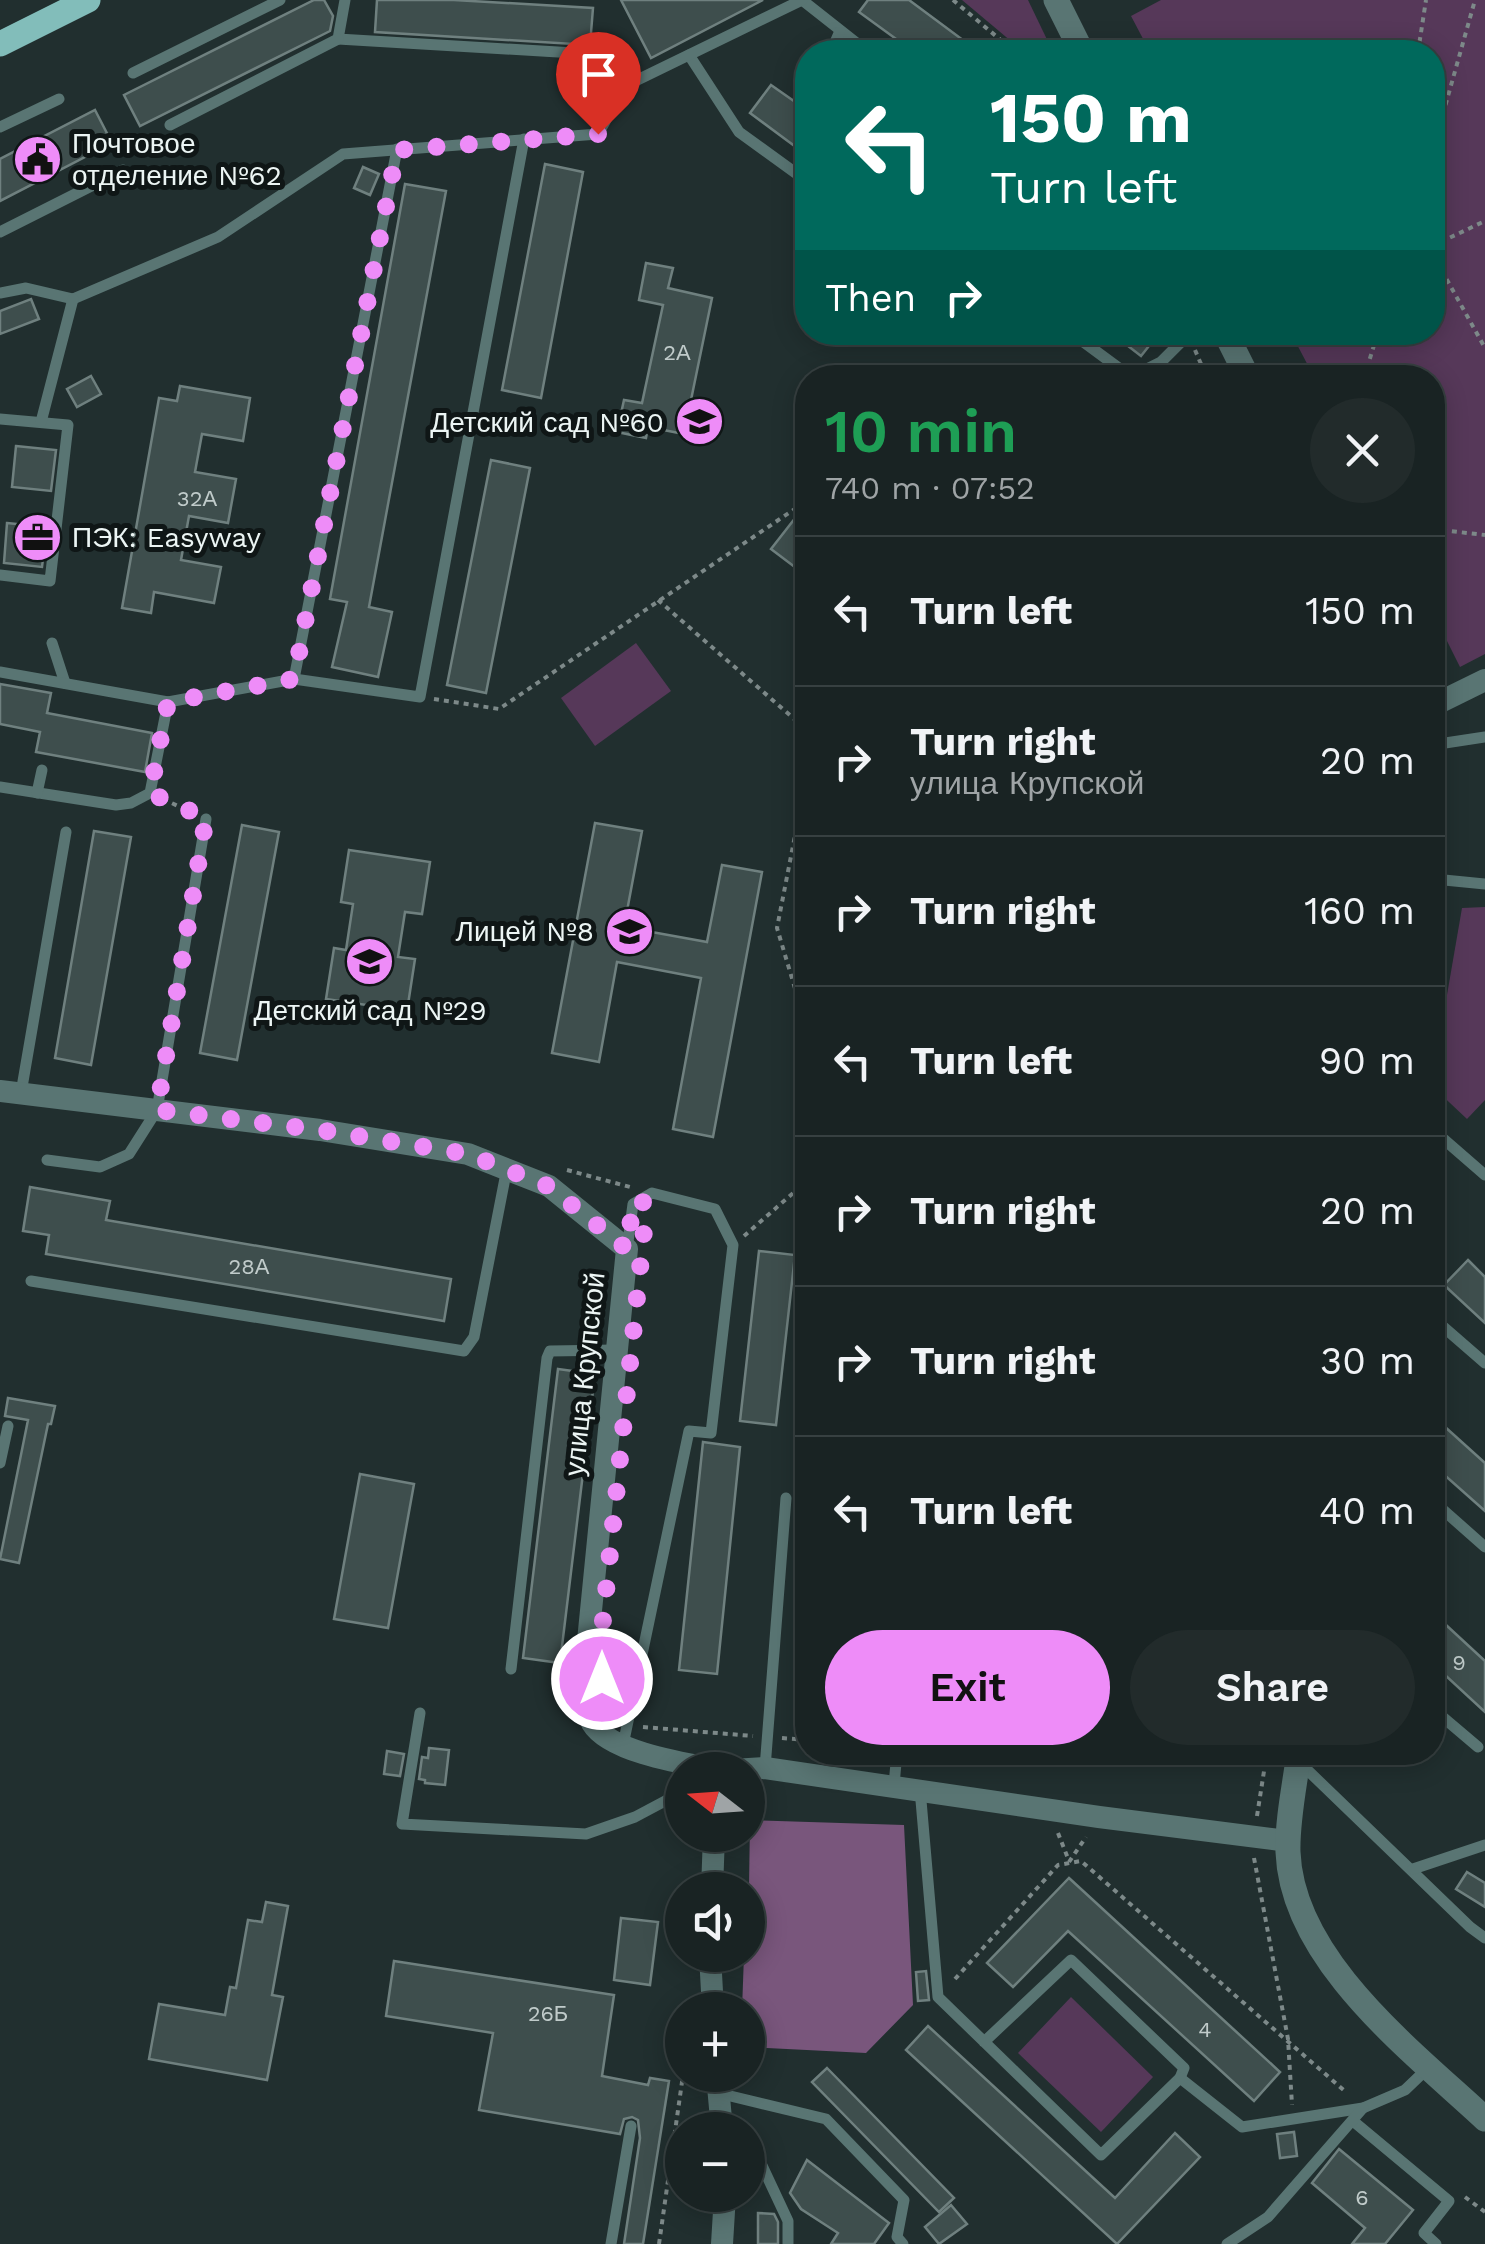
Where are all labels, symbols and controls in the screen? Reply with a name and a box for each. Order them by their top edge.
pin [556,32,641,135]
icon: arrive [571,47,626,102]
text: 150 m [990,77,1192,159]
icon: left [825,80,955,210]
place label: Почтовое отделение №62 [72,127,282,192]
public building icon: Почтовое отделение №62 [11,133,63,185]
text: Turn left [990,161,1177,214]
icon: right [936,270,991,325]
text: Then [825,276,916,320]
house number: 2А [663,340,691,365]
school or university icon: Детский сад №60 [673,396,725,448]
text: 10 min [825,396,1017,467]
button: close [1310,398,1415,503]
place label: Детский сад №60 [430,406,664,439]
text: 740 m · 07:52 [825,469,1035,507]
house number: 32А [177,486,217,511]
office icon: ПЭК: Easyway [11,511,63,563]
place label: ПЭК: Easyway [72,521,262,554]
icon: left [825,584,880,639]
text: Turn left [910,589,1072,633]
text: 150 m [1305,589,1415,633]
text: Turn right [910,720,1096,764]
icon: right [825,734,880,789]
text: 20 m [1320,739,1415,783]
text: улица Крупской [910,764,1144,802]
icon: right [825,884,880,939]
text: Turn right [910,889,1096,933]
text: 160 m [1304,889,1415,933]
school or university icon: Лицей №8 [603,905,655,957]
place label: Лицей №8 [456,915,594,948]
school or university icon: Детский сад №29 [344,936,396,988]
place label: Детский сад №29 [254,994,486,1027]
icon: left [825,1034,880,1089]
text: Turn left [910,1039,1072,1083]
text: 90 m [1319,1039,1415,1083]
icon: right [825,1184,880,1239]
text: Turn right [910,1189,1096,1233]
text: 20 m [1320,1189,1415,1233]
house number: 28А [228,1254,270,1279]
street label: улица Крупской [557,1270,612,1478]
icon: right [825,1334,880,1389]
text: Turn right [910,1339,1096,1383]
text: 30 m [1320,1339,1415,1383]
icon: left [825,1484,880,1539]
text: Turn left [910,1489,1072,1533]
text: 40 m [1319,1489,1415,1533]
position arrow [550,1627,654,1731]
button: Exit [825,1630,1110,1745]
button: Share [1130,1630,1415,1745]
house number: 9 [1452,1650,1466,1675]
north arrow [665,1752,765,1852]
map controls [665,1752,765,2212]
button: sound [665,1872,765,1972]
button: + [665,1992,765,2092]
house number: 26Б [528,2001,568,2026]
house number: 4 [1198,2017,1212,2042]
button: − [665,2112,765,2212]
house number: 6 [1355,2185,1369,2210]

